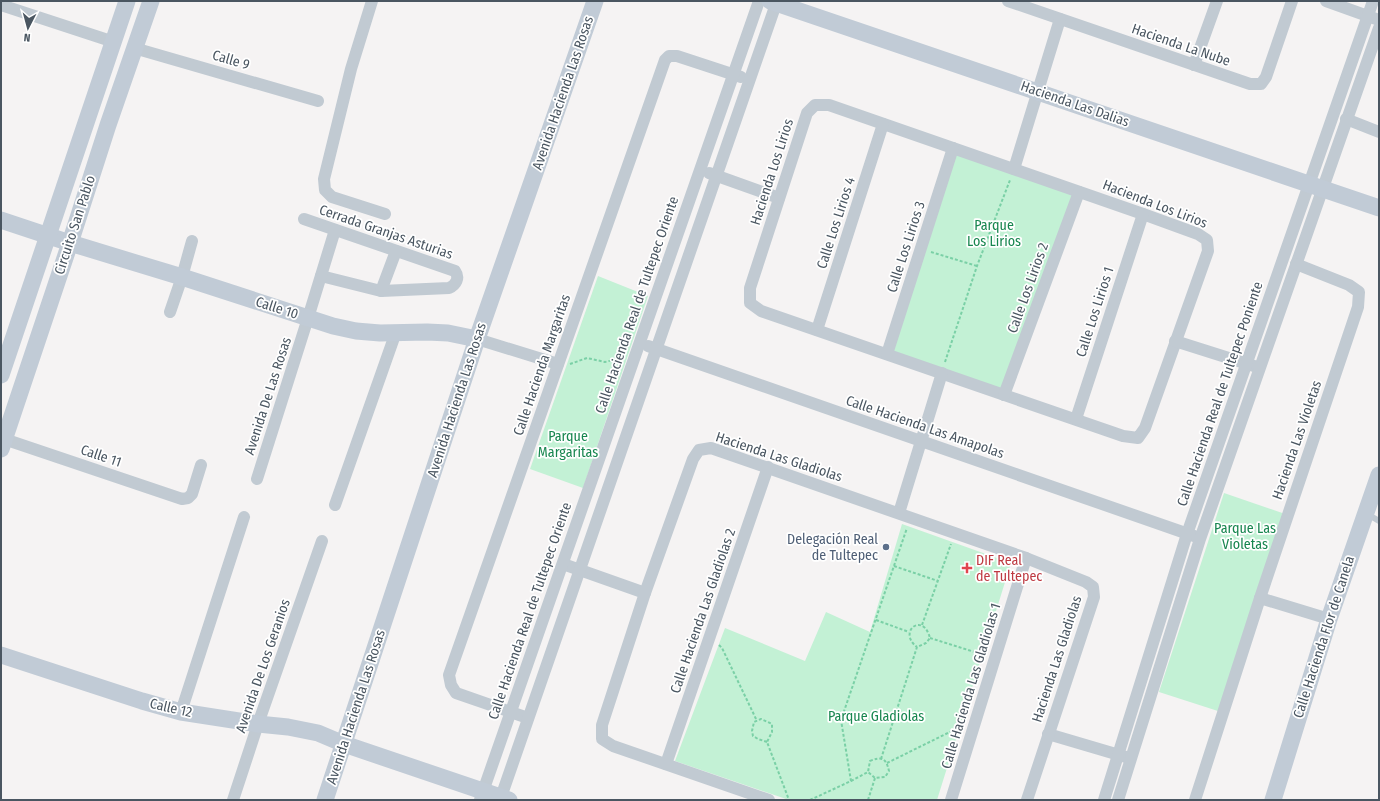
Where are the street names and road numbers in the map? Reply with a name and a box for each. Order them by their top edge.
street label: Avenida Hacienda Las Rosas [529,14,597,172]
street label: Hacienda La Nube [1129,20,1233,70]
street label: Calle 9 [210,47,252,73]
street label: Hacienda Las Dalias [1019,77,1132,131]
street label: Hacienda Los Lirios [747,117,797,227]
street label: Circuito San Pablo [51,173,99,277]
street label: Calle Los Lirios 4 [813,175,859,271]
street label: Hacienda Los Lirios [1100,176,1210,232]
street label: Calle Hacienda Real de Tultepec Oriente [592,194,682,416]
street label: Calle Los Lirios 3 [883,199,929,295]
street label: Cerrada Granjas Asturias [317,201,455,263]
street label: Calle Los Lirios 2 [1004,241,1052,335]
street label: Calle Los Lirios 1 [1072,265,1118,359]
street label: Calle Hacienda Real de Tultepec Poniente [1174,279,1267,508]
street label: Calle Hacienda Margaritas [510,292,574,438]
street label: Calle 10 [253,293,301,323]
street label: Avenida Hacienda Las Rosas [424,321,490,479]
street label: Avenida De Las Rosas [241,335,295,457]
street label: Hacienda Las Violetas [1269,378,1325,502]
street label: Calle Hacienda Las Amapolas [844,392,1006,462]
street label: Hacienda Las Gladiolas [713,428,845,486]
street label: Calle 11 [78,441,124,471]
street label: Calle Hacienda Real de Tultepec Oriente [485,500,575,722]
street label: Calle Hacienda Las Gladiolas 2 [667,526,739,696]
street label: Calle Hacienda Flor de Canela [1290,554,1358,720]
street label: Hacienda Las Gladiolas [1028,593,1086,725]
street label: Avenida De Los Geranios [232,597,294,735]
street label: Calle Hacienda Las Gladiolas 1 [938,601,1004,771]
street label: Avenida Hacienda Las Rosas [323,628,389,786]
street label: Calle 12 [148,695,194,721]

